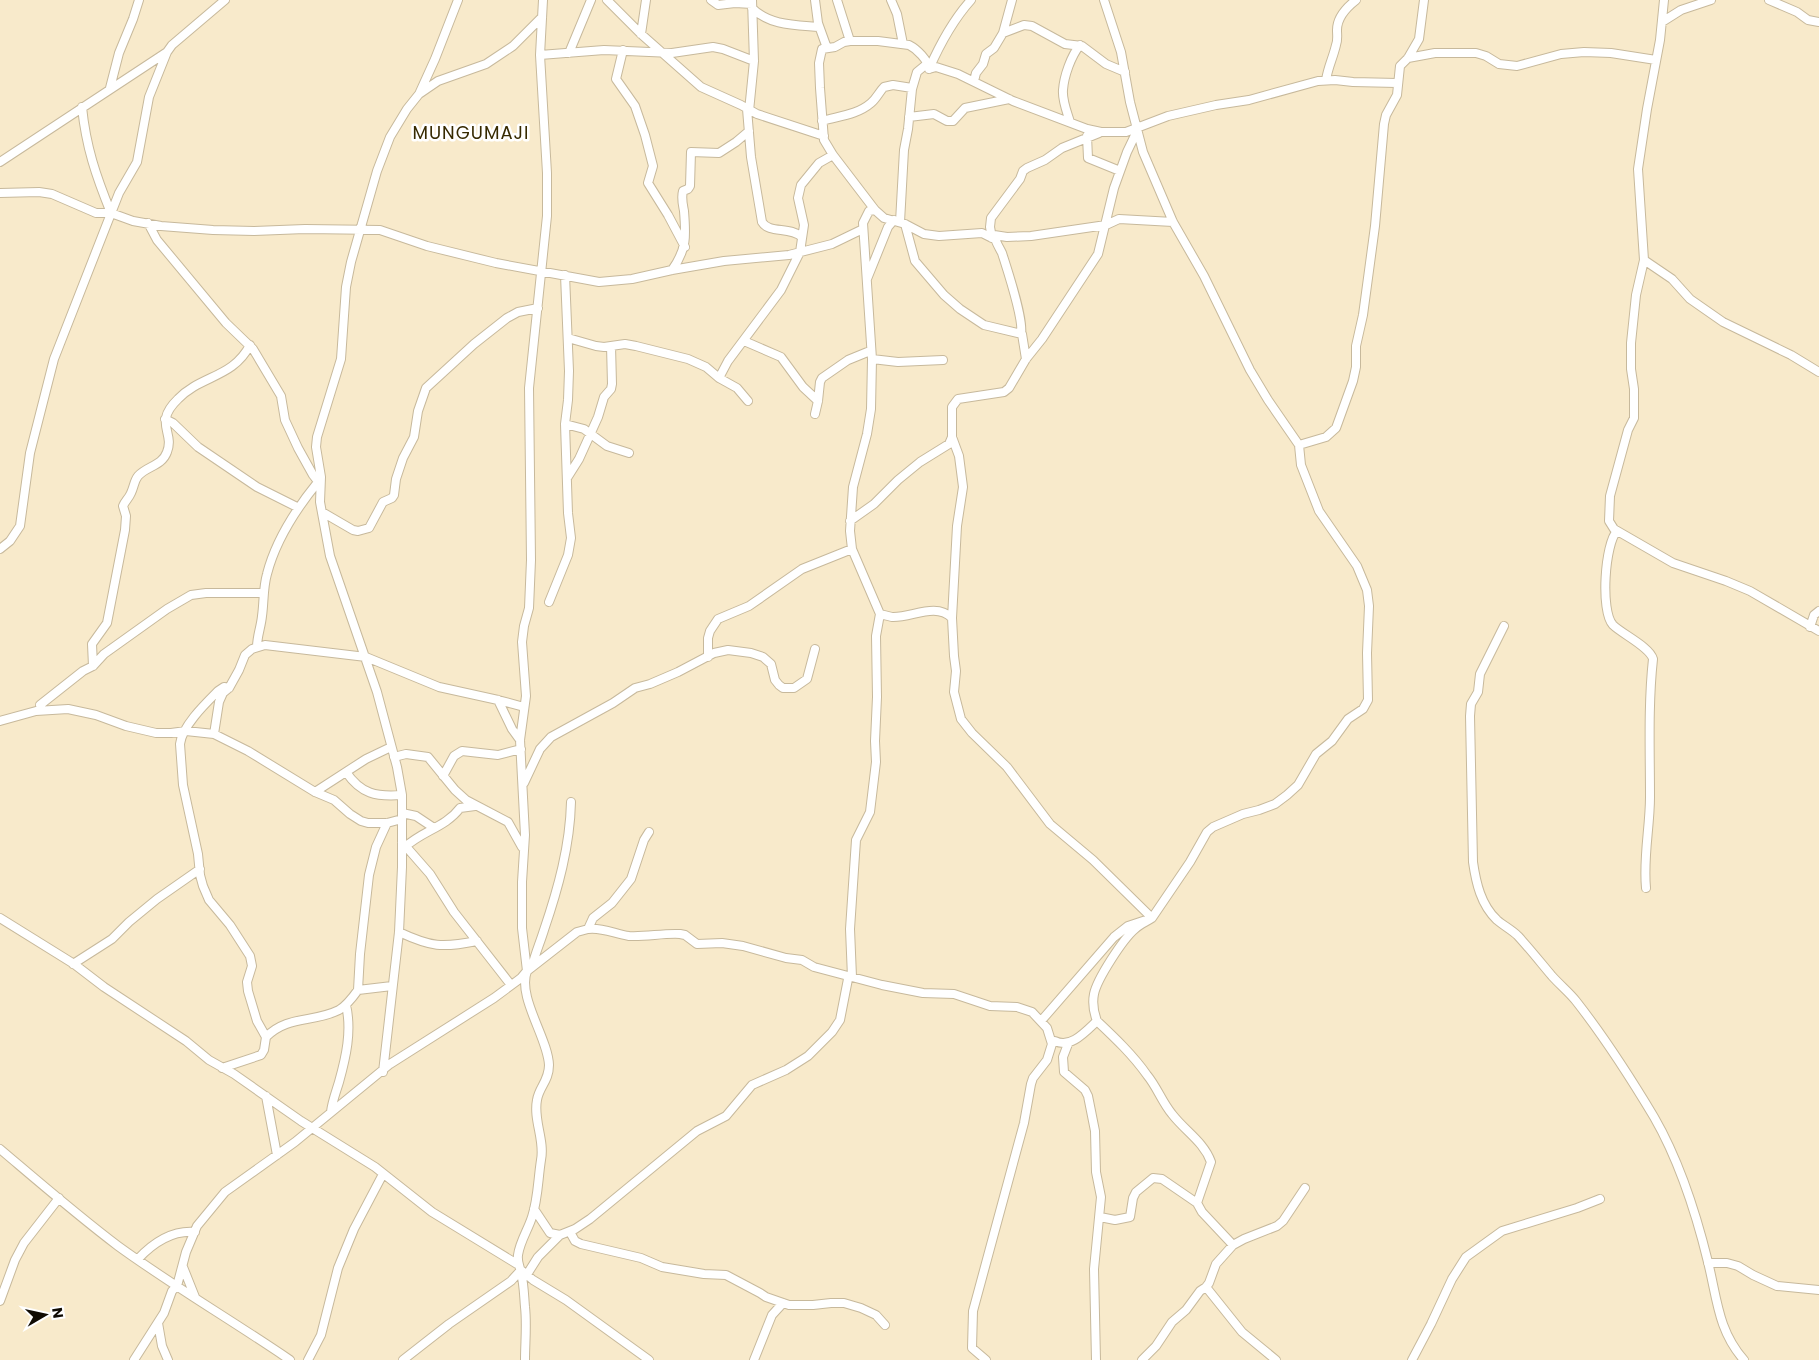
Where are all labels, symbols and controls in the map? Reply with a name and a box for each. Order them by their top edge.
district label: MUNGUMAJI [412,120,530,145]
north arrow [20,1290,70,1340]
text: N [47,1306,69,1320]

